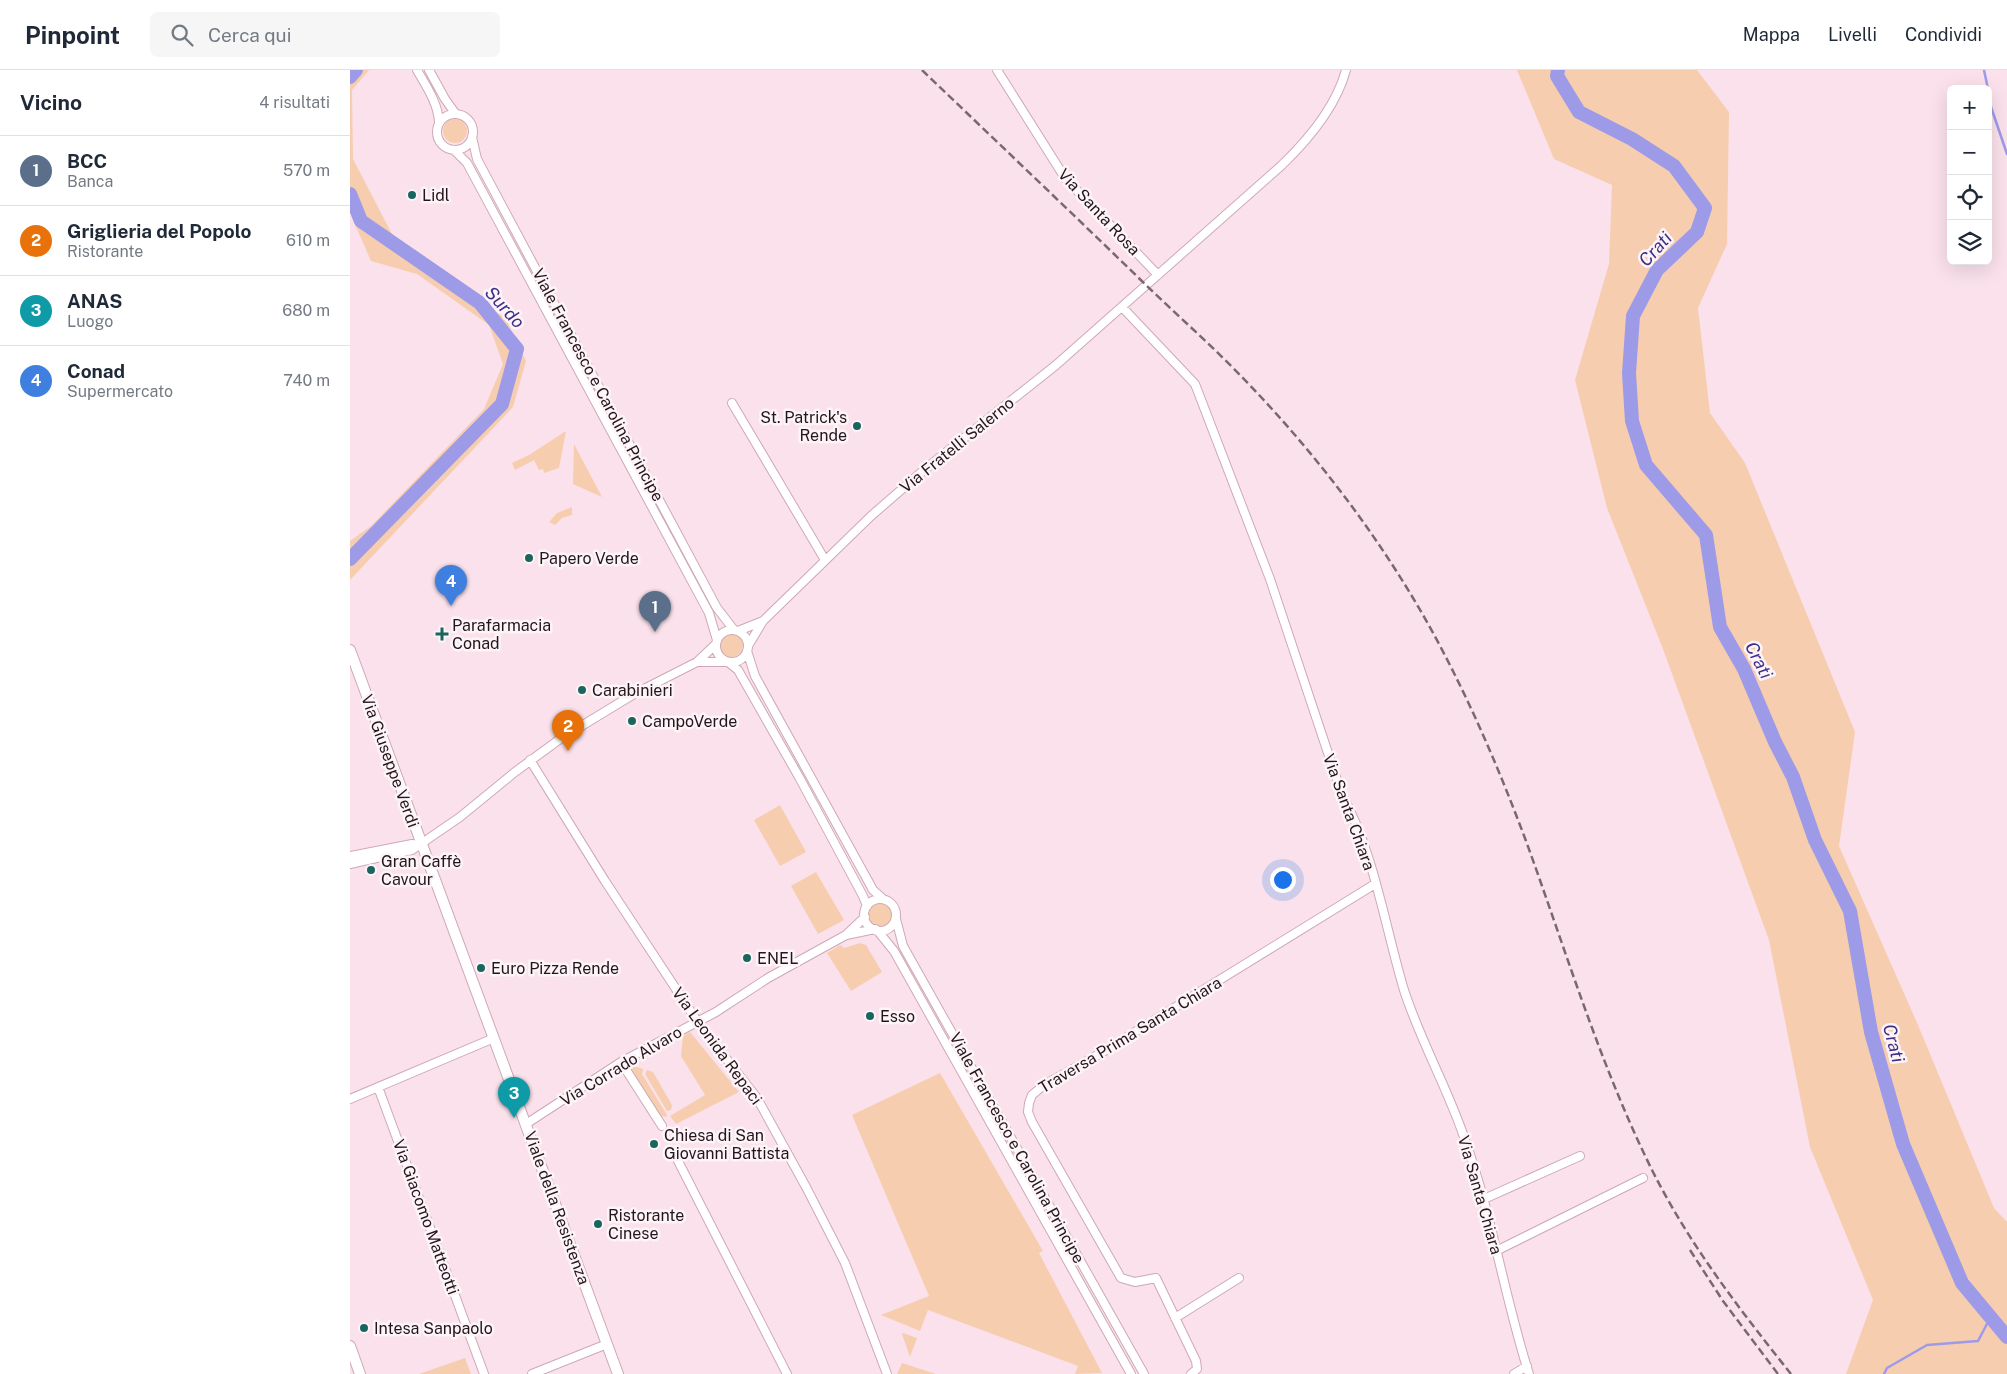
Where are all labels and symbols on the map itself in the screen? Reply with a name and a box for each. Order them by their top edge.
street label: Via Santa Rosa [1054,165,1144,259]
place label: Lidl [422,186,450,205]
marker: Lidl [406,189,418,201]
water label: Crati [1634,227,1676,270]
street label: Viale Francesco e Carolina Principe [528,265,668,505]
water label: Surdo [481,282,529,332]
street label: Via Fratelli Salerno [896,393,1018,497]
place label: St. Patrick's Rende [760,408,847,445]
marker: St. Patrick's Rende [851,420,863,432]
place label: Papero Verde [539,549,639,568]
marker: Papero Verde [523,552,535,564]
pin: 4 [435,565,467,606]
pin: 1 [639,591,671,632]
place label: Parafarmacia Conad [452,616,551,653]
marker: Parafarmacia Conad [436,628,448,640]
water label: Crati [1741,638,1777,683]
place label: Carabinieri [592,681,673,700]
marker: Carabinieri [576,684,588,696]
street label: Via Giuseppe Verdi [357,692,423,830]
pin: 2 [552,710,584,751]
place label: CampoVerde [642,712,737,731]
marker: CampoVerde [626,715,638,727]
street label: Via Santa Chiara [1319,751,1379,873]
place label: Gran Caffè Cavour [381,852,461,889]
marker: Gran Caffè Cavour [365,864,377,876]
your location [1270,867,1296,893]
place label: ENEL [757,949,798,968]
marker: ENEL [741,952,753,964]
place label: Euro Pizza Rende [491,959,619,978]
marker: Euro Pizza Rende [475,962,487,974]
street label: Traversa Prima Santa Chiara [1035,973,1225,1097]
street label: Via Leonida Repaci [668,984,766,1108]
place label: Esso [880,1007,915,1026]
marker: Esso [864,1010,876,1022]
street label: Via Corrado Alvaro [557,1022,685,1110]
water label: Crati [1879,1022,1909,1065]
street label: Viale Francesco e Carolina Principe [945,1029,1089,1267]
pin: 3 [498,1077,530,1118]
place label: Chiesa di San Giovanni Battista [664,1126,789,1163]
street label: Viale della Resistenza [520,1129,594,1287]
street label: Via Santa Chiara [1454,1133,1506,1257]
street label: Via Giacomo Matteotti [389,1137,463,1297]
marker: Chiesa di San Giovanni Battista [648,1138,660,1150]
place label: Ristorante Cinese [608,1206,684,1243]
marker: Ristorante Cinese [592,1218,604,1230]
place label: Intesa Sanpaolo [374,1319,493,1338]
marker: Intesa Sanpaolo [358,1322,370,1334]

